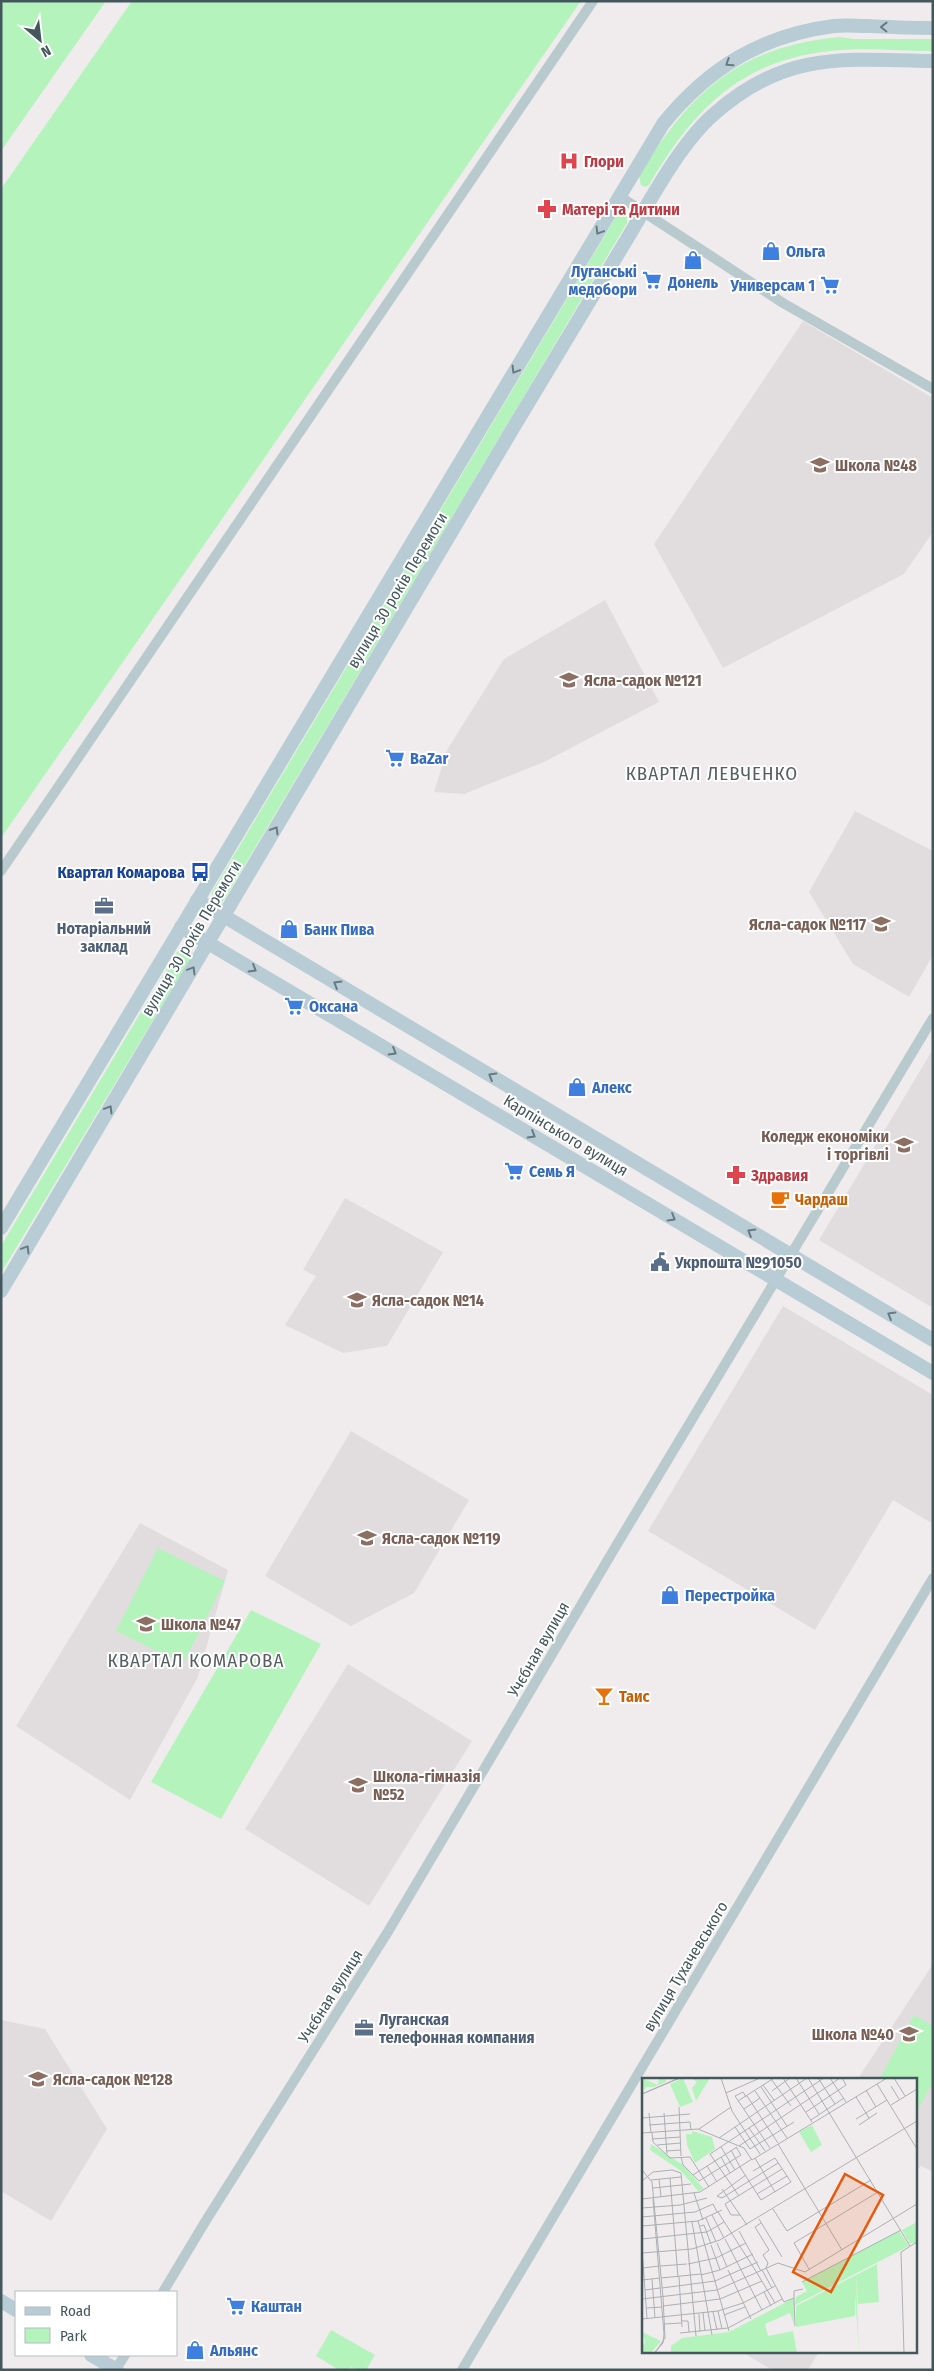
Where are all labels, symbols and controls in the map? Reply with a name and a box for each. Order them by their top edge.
north arrow [15,15,65,65]
one-way arrow [880,22,888,32]
text: N [38,42,54,61]
one-way arrow [725,57,735,66]
hospital icon: Глори [558,150,580,172]
place label: Глори [584,152,624,171]
pharmacy icon: Матері та Дитини [536,198,558,220]
place label: Матері та Дитини [562,200,680,219]
one-way arrow [595,225,605,234]
shop icon: Ольга [760,240,782,262]
place label: Ольга [786,242,825,261]
shop icon: Донель [682,249,704,271]
place label: Луганські медобори [568,262,637,299]
supermarket icon: Луганські медобори [641,269,663,291]
place label: Донель [667,273,718,292]
supermarket icon: Универсам 1 [819,274,841,296]
place label: Универсам 1 [730,276,815,295]
one-way arrow [512,364,522,373]
school or university icon: Школа №48 [809,454,831,476]
place label: Школа №48 [835,456,917,475]
street label: вулиця 30 років Перемоги [343,509,451,672]
school or university icon: Ясла-садок №121 [558,669,580,691]
place label: Ясла-садок №121 [584,671,702,690]
supermarket icon: BaZar [384,747,406,769]
place label: BaZar [410,749,449,768]
district label: КВАРТАЛ ЛЕВЧЕНКО [626,762,798,785]
one-way arrow [269,826,279,835]
street label: вулиця 30 років Перемоги [137,857,245,1020]
bus stop icon: Квартал Комарова [189,861,211,883]
place label: Квартал Комарова [57,863,185,882]
office icon: Нотаріальний заклад [93,895,115,917]
school or university icon: Ясла-садок №117 [870,913,892,935]
place label: Ясла-садок №117 [749,915,866,934]
shop icon: Банк Пива [278,918,300,940]
place label: Нотаріальний заклад [57,919,151,956]
place label: Банк Пива [304,920,375,939]
one-way arrow [248,963,257,973]
one-way arrow [186,966,196,975]
one-way arrow [334,980,343,990]
supermarket icon: Оксана [283,995,305,1017]
place label: Оксана [309,997,358,1016]
one-way arrow [387,1046,396,1056]
one-way arrow [488,1073,497,1083]
shop icon: Алекс [566,1076,588,1098]
place label: Алекс [591,1078,632,1097]
street label: Карпінського вулиця [500,1091,631,1180]
one-way arrow [103,1106,113,1115]
place label: Коледж економіки і торгівлі [761,1127,889,1164]
one-way arrow [527,1129,536,1139]
school or university icon: Коледж економіки і торгівлі [893,1134,915,1156]
supermarket icon: Семь Я [503,1160,525,1182]
place label: Семь Я [529,1162,575,1181]
pharmacy icon: Здравия [725,1164,747,1186]
place label: Здравия [750,1166,808,1185]
cafe icon: Чардаш [769,1188,791,1210]
place label: Чардаш [795,1190,848,1209]
one-way arrow [667,1212,676,1222]
one-way arrow [748,1228,757,1238]
one-way arrow [20,1245,30,1254]
public building icon: Укрпошта №91050 [649,1251,671,1273]
place label: Укрпошта №91050 [674,1253,802,1272]
school or university icon: Ясла-садок №14 [346,1289,368,1311]
place label: Ясла-садок №14 [372,1291,484,1310]
one-way arrow [887,1312,896,1322]
school or university icon: Ясла-садок №119 [356,1527,378,1549]
place label: Ясла-садок №119 [382,1529,501,1548]
shop icon: Перестройка [659,1584,681,1606]
place label: Перестройка [685,1586,775,1605]
street label: Учєбная вулиця [503,1598,573,1701]
school or university icon: Школа №47 [135,1613,157,1635]
place label: Школа №47 [161,1615,241,1634]
district label: КВАРТАЛ КОМАРОВА [108,1649,284,1672]
bar icon: Таис [593,1685,615,1707]
place label: Таис [619,1687,650,1706]
place label: Школа-гімназія №52 [373,1767,481,1804]
school or university icon: Школа-гімназія №52 [347,1774,369,1796]
street label: вулиця Тухачевського [639,1898,732,2035]
street label: Учєбная вулиця [294,1946,367,2047]
place label: Луганская телефонная компания [379,2010,535,2047]
office icon: Луганская телефонная компания [353,2017,375,2039]
school or university icon: Школа №40 [898,2023,920,2045]
place label: Школа №40 [812,2025,894,2044]
school or university icon: Ясла-садок №128 [27,2068,49,2090]
place label: Ясла-садок №128 [53,2070,173,2089]
inset map [642,2078,916,2354]
legend [15,2291,178,2356]
supermarket icon: Каштан [225,2295,247,2317]
place label: Каштан [251,2297,302,2316]
text: Road [60,2302,91,2320]
text: Park [60,2327,87,2345]
shop icon: Альянс [184,2339,206,2361]
place label: Альянс [209,2341,258,2360]

